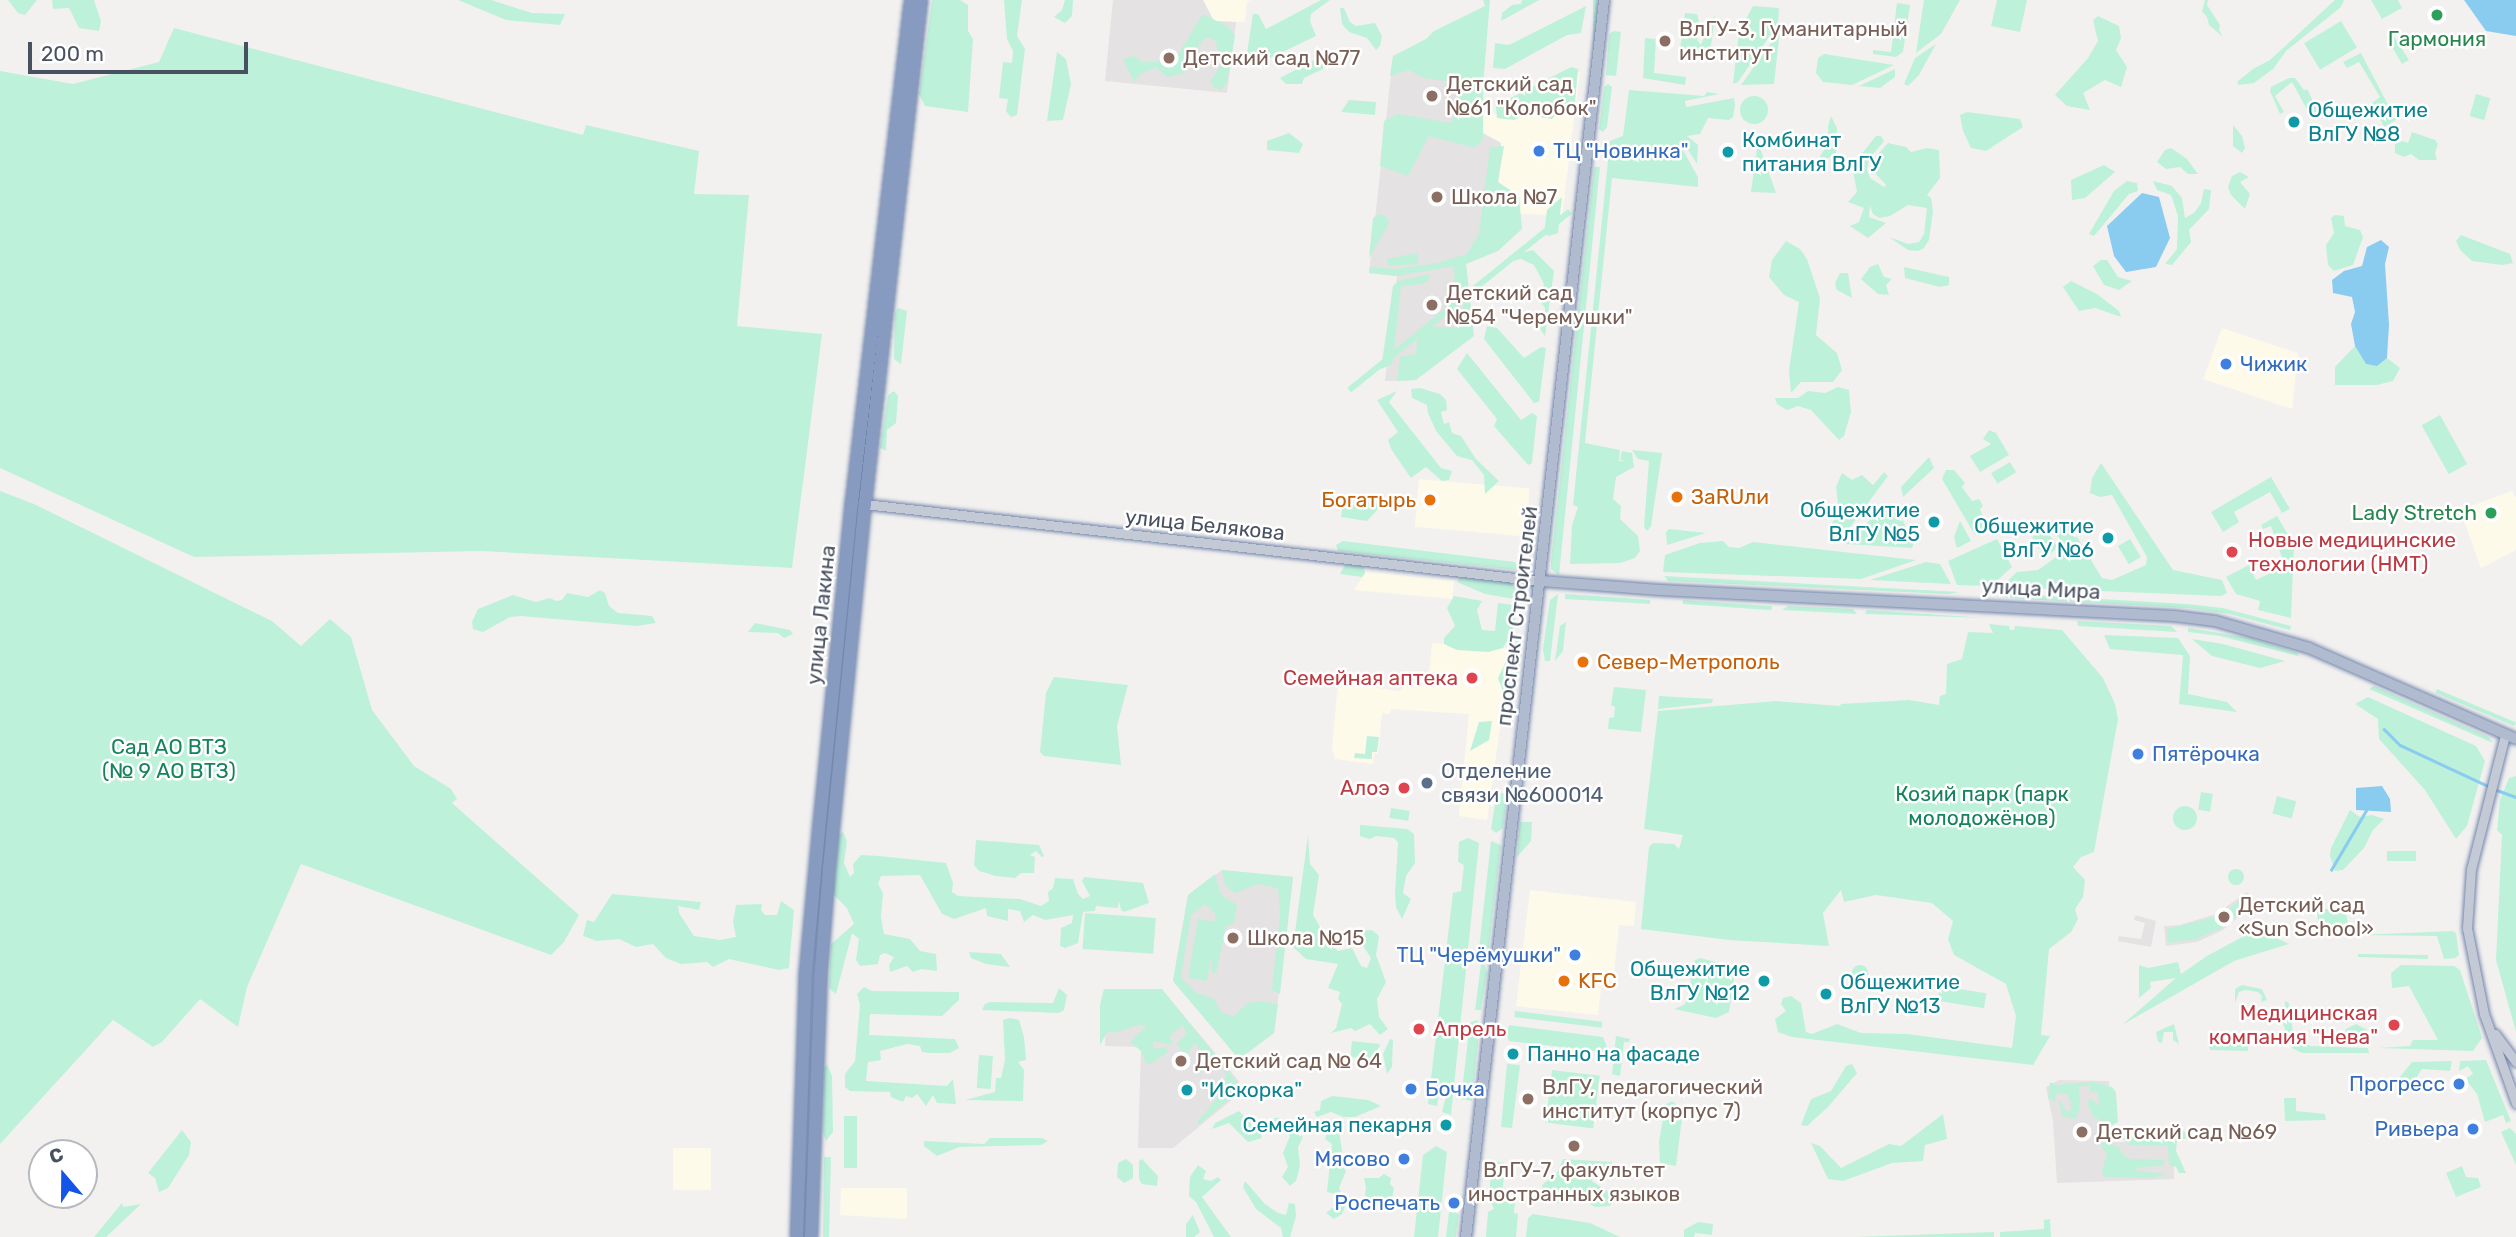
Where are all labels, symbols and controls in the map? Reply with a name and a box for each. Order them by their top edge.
marker: Гармония [2429,7,2445,23]
place label: ВлГУ-3, Гуманитарный институт [1679,16,1908,66]
place label: Гармония [2388,26,2486,52]
scale bar [32,28,252,72]
marker: ВлГУ-3, Гуманитарный институт [1657,33,1673,49]
text: 200 m [41,41,104,66]
place label: Детский сад №77 [1183,45,1360,71]
marker: Детский сад №77 [1161,50,1177,66]
place label: Детский сад №61 "Колобок" [1446,71,1597,121]
marker: Детский сад №61 "Колобок" [1424,88,1440,104]
place label: Общежитие ВлГУ №8 [2308,97,2428,147]
marker: Общежитие ВлГУ №8 [2286,114,2302,130]
place label: Комбинат питания ВлГУ [1742,127,1881,177]
place label: ТЦ "Новинка" [1553,138,1689,164]
marker: ТЦ "Новинка" [1531,143,1547,159]
marker: Комбинат питания ВлГУ [1720,144,1736,160]
place label: Школа №7 [1451,184,1557,210]
marker: Школа №7 [1429,189,1445,205]
place label: Детский сад №54 "Черемушки" [1446,280,1633,330]
marker: Детский сад №54 "Черемушки" [1424,297,1440,313]
place label: Чижик [2240,351,2307,377]
marker: Чижик [2218,356,2234,372]
place label: ЗаRUли [1691,484,1769,510]
place label: Богатырь [1321,487,1416,513]
marker: ЗаRUли [1669,489,1685,505]
marker: Богатырь [1422,492,1438,508]
place label: Общежитие ВлГУ №5 [1800,497,1920,547]
place label: Lady Stretch [2351,500,2477,526]
street label: улица Белякова [1124,504,1286,546]
street label: проспект Строителей [1491,505,1543,727]
marker: Lady Stretch [2483,505,2499,521]
place label: Общежитие ВлГУ №6 [1974,513,2094,563]
marker: Общежитие ВлГУ №5 [1926,514,1942,530]
place label: Новые медицинские технологии (НМТ) [2248,527,2456,577]
marker: Общежитие ВлГУ №6 [2100,530,2116,546]
marker: Новые медицинские технологии (НМТ) [2222,542,2242,562]
street label: улица Лакина [801,544,841,686]
street label: улица Мира [1981,573,2101,605]
place label: Север-Метрополь [1597,649,1780,675]
marker: Север-Метрополь [1575,654,1591,670]
place label: Семейная аптека [1283,665,1458,691]
marker: Семейная аптека [1464,670,1480,686]
park label: Сад АО ВТЗ (№ 9 АО ВТЗ) [102,734,236,784]
place label: Пятёрочка [2152,741,2260,767]
marker: Пятёрочка [2130,746,2146,762]
place label: Отделение связи №600014 [1441,758,1603,808]
place label: Алоэ [1340,775,1390,801]
marker: Отделение связи №600014 [1419,775,1435,791]
marker: Алоэ [1396,780,1412,796]
park label: Козий парк (парк молодожёнов) [1895,781,2069,831]
place label: Детский сад «Sun School» [2238,892,2374,942]
marker: Детский сад «Sun School» [2216,909,2232,925]
place label: Школа №15 [1247,925,1364,951]
marker: Школа №15 [1225,930,1241,946]
place label: ТЦ "Черёмушки" [1397,942,1561,968]
marker: ТЦ "Черёмушки" [1567,947,1583,963]
place label: Общежитие ВлГУ №12 [1630,956,1750,1006]
place label: KFC [1578,968,1617,994]
place label: Общежитие ВлГУ №13 [1840,969,1960,1019]
marker: KFC [1556,973,1572,989]
marker: Общежитие ВлГУ №12 [1756,973,1772,989]
marker: Общежитие ВлГУ №13 [1818,986,1834,1002]
place label: Медицинская компания "Нева" [2209,1000,2378,1050]
marker: Медицинская компания "Нева" [2384,1015,2404,1035]
place label: Апрель [1433,1016,1506,1042]
marker: Апрель [1411,1021,1427,1037]
place label: Панно на фасаде [1527,1041,1700,1067]
marker: Панно на фасаде [1505,1046,1521,1062]
place label: Детский сад № 64 [1195,1048,1382,1074]
marker: Детский сад № 64 [1173,1053,1189,1069]
place label: Прогресс [2349,1071,2445,1097]
place label: ВлГУ, педагогический институт (корпус 7) [1542,1074,1763,1124]
place label: Бочка [1425,1076,1485,1102]
marker: Прогресс [2451,1076,2467,1092]
place label: "Искорка" [1201,1077,1302,1103]
marker: Бочка [1403,1081,1419,1097]
marker: "Искорка" [1179,1082,1195,1098]
marker: ВлГУ, педагогический институт (корпус 7) [1520,1091,1536,1107]
place label: Семейная пекарня [1243,1112,1432,1138]
place label: Ривьера [2375,1116,2459,1142]
marker: Семейная пекарня [1438,1117,1454,1133]
place label: Детский сад №69 [2096,1119,2277,1145]
marker: Ривьера [2465,1121,2481,1137]
marker: Детский сад №69 [2074,1124,2090,1140]
marker: ВлГУ-7, факультет иностранных языков [1566,1138,1582,1154]
north arrow [28,1139,98,1209]
text: С [46,1143,67,1169]
place label: Мясово [1314,1146,1390,1172]
marker: Мясово [1396,1151,1412,1167]
place label: ВлГУ-7, факультет иностранных языков [1468,1157,1680,1207]
place label: Роспечать [1334,1190,1440,1216]
marker: Роспечать [1446,1195,1462,1211]

